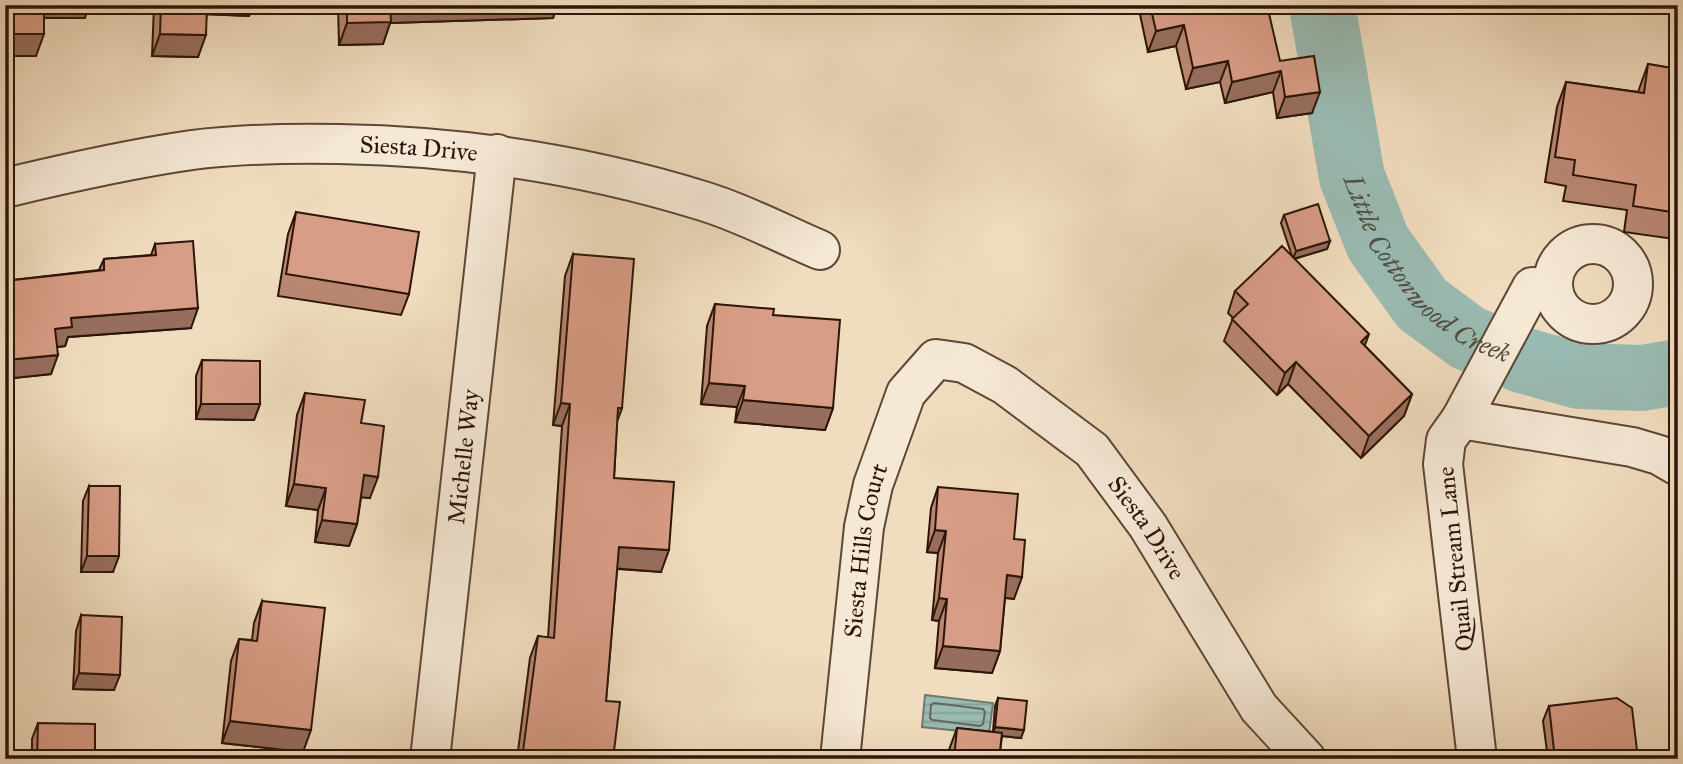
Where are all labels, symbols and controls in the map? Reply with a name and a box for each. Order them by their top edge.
street label: Siesta Drive [359,129,479,168]
water label: Little Cottonwood Creek [1336,169,1516,370]
street label: Michelle Way [441,387,486,526]
street label: Siesta Hills Court [838,459,895,639]
street label: Quail Stream Lane [1430,465,1480,653]
street label: Siesta Drive [1101,470,1192,585]

